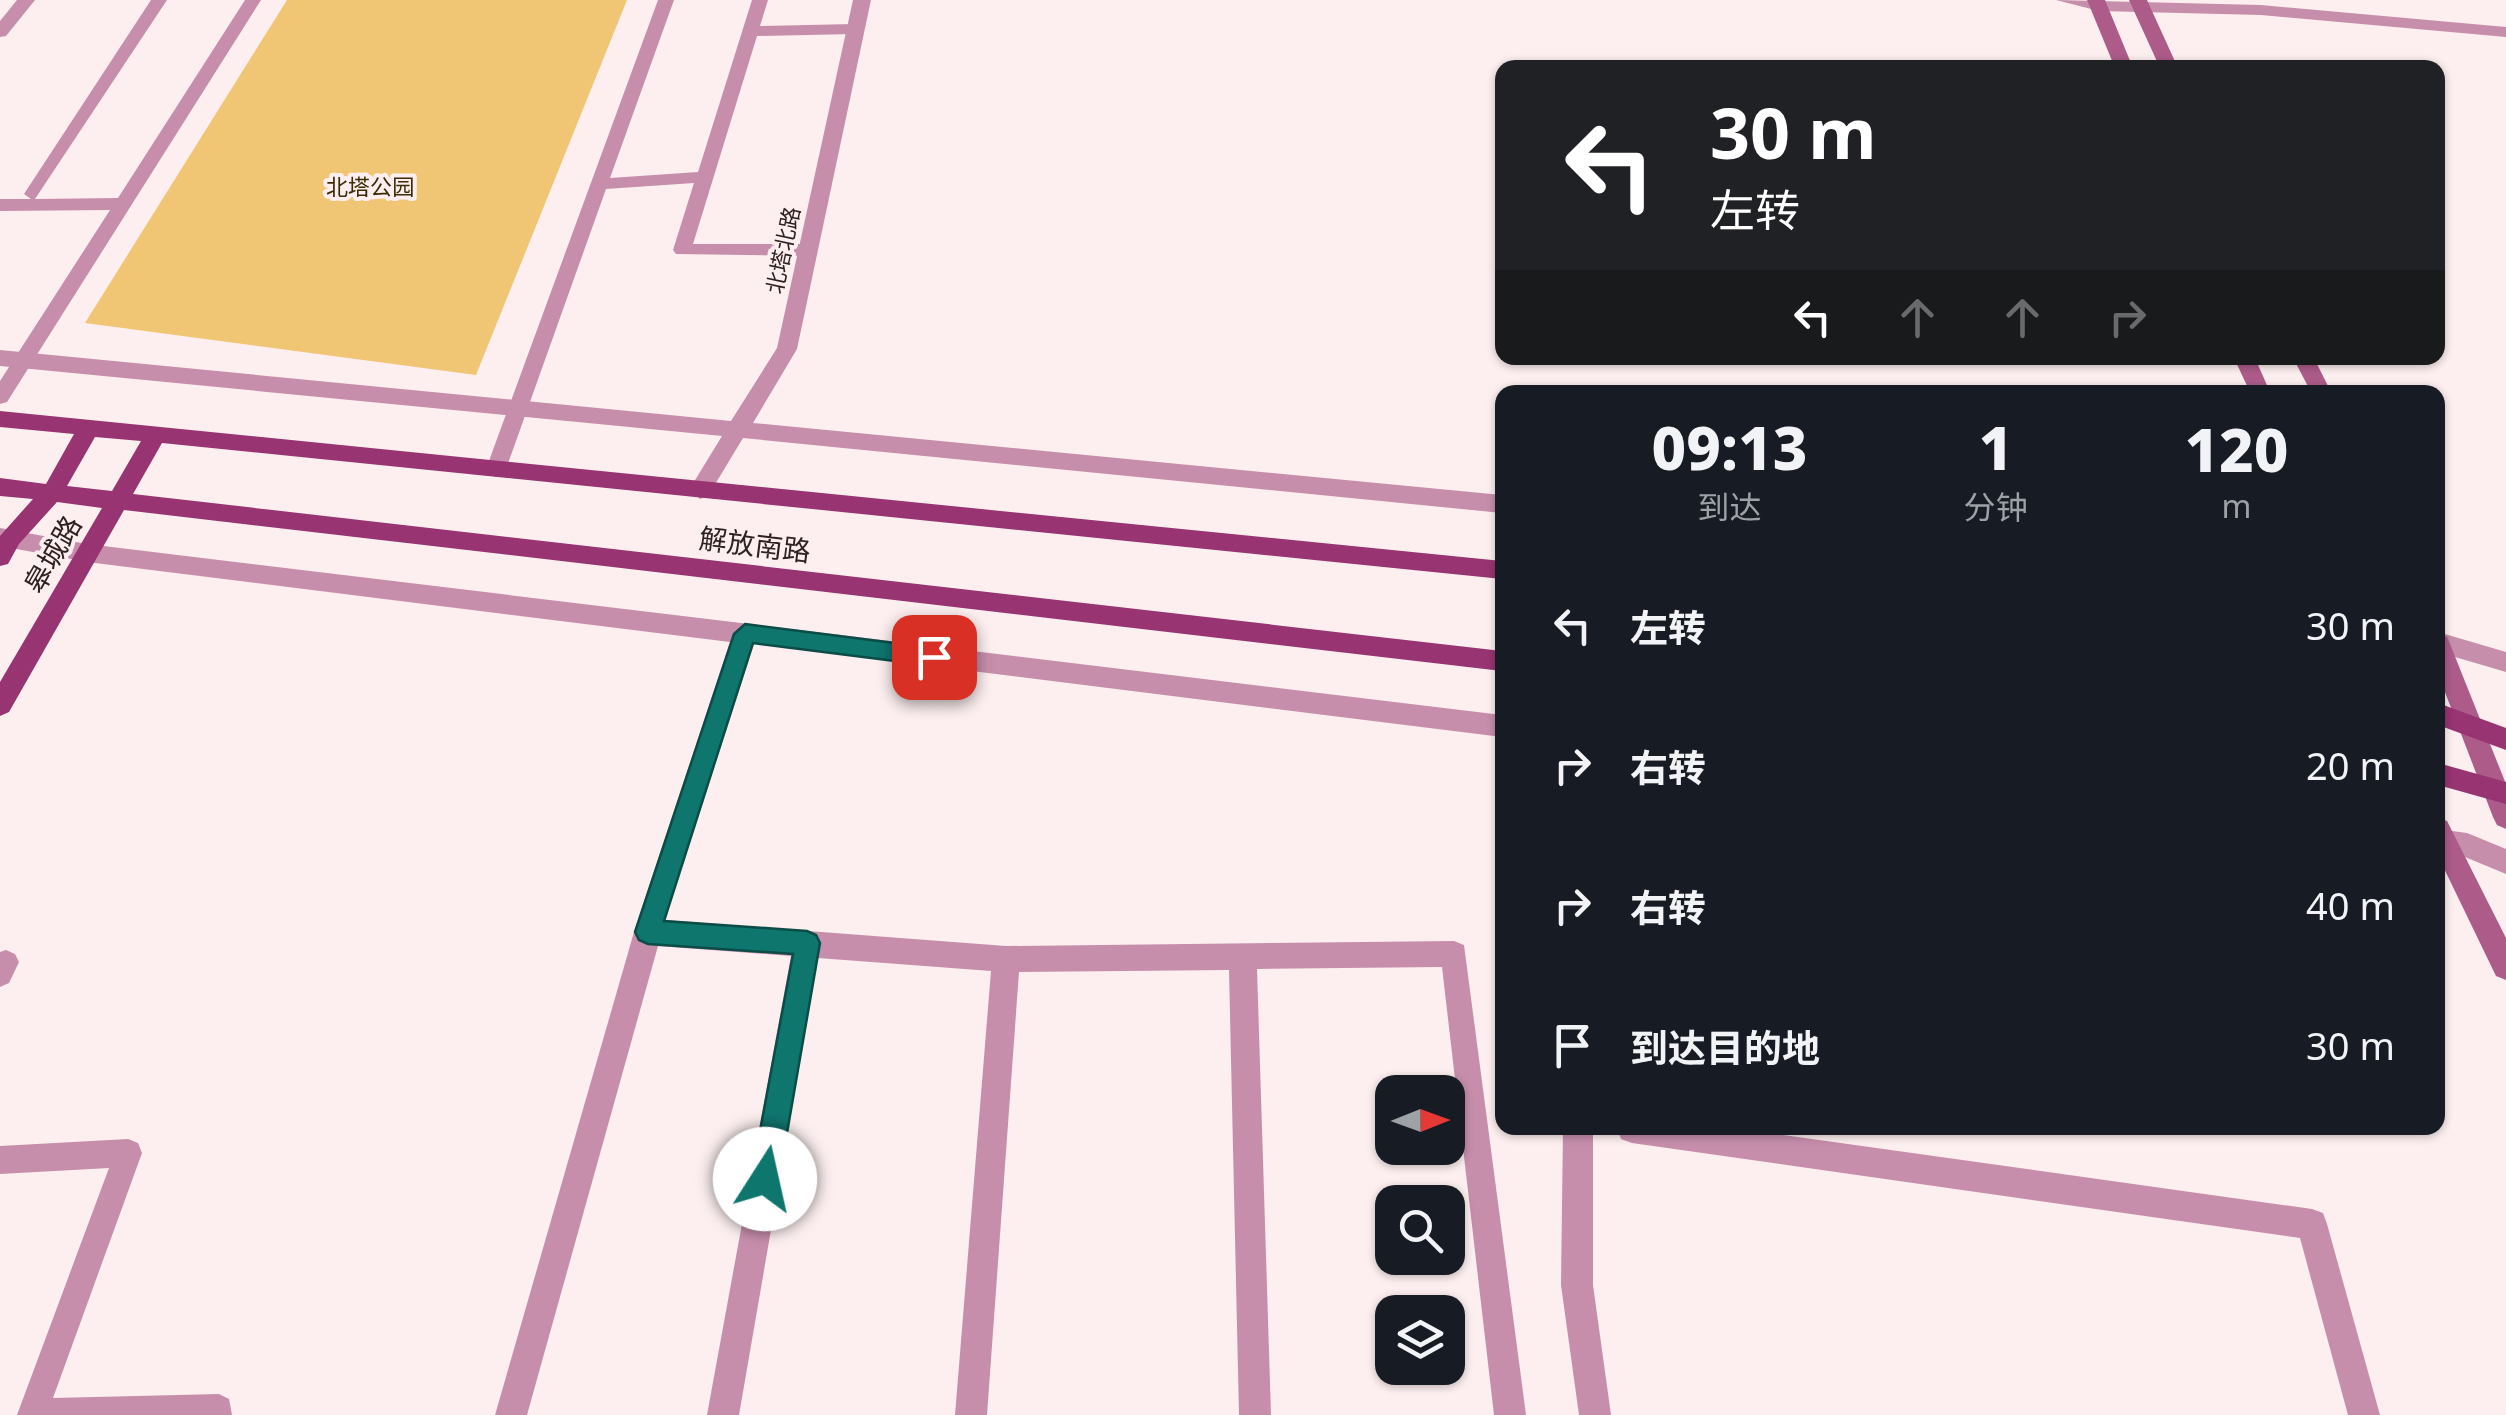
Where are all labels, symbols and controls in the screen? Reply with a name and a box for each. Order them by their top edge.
text: 30 m [1710,84,1877,180]
icon: left [1545,100,1675,230]
park label: 北塔公园 [326,171,414,201]
text: 左转 [1710,179,1800,240]
street label: 北塔北路 [758,204,806,296]
icon: left [1785,290,1840,345]
icon: ahead [1890,290,1945,345]
icon: ahead [1995,290,2050,345]
icon: right [2100,290,2155,345]
text: 09:13 [1652,406,1807,488]
text: 1 [1979,406,2013,488]
text: 120 [2184,408,2288,490]
text: m [2221,484,2251,527]
text: 到达 [1697,485,1761,528]
text: 分钟 [1964,485,2028,528]
street label: 皋城路 [15,508,89,600]
street label: 解放南路 [697,518,813,570]
icon: left [1545,598,1600,653]
text: 30 m [2306,599,2395,651]
text: 左转 [1630,601,1706,653]
pin [892,615,977,700]
icon: arrive [907,630,962,685]
icon: right [1545,738,1600,793]
text: 20 m [2306,739,2395,791]
text: 右转 [1630,741,1706,793]
icon: right [1545,878,1600,933]
text: 40 m [2306,879,2395,931]
text: 右转 [1630,881,1706,933]
icon: arrive [1545,1018,1600,1073]
text: 30 m [2306,1019,2395,1071]
text: 到达目的地 [1630,1021,1820,1073]
north arrow [1375,1075,1465,1165]
map controls [1375,1075,1465,1385]
position arrow [713,1127,817,1231]
button: search [1375,1185,1465,1275]
button: layers [1375,1295,1465,1385]

